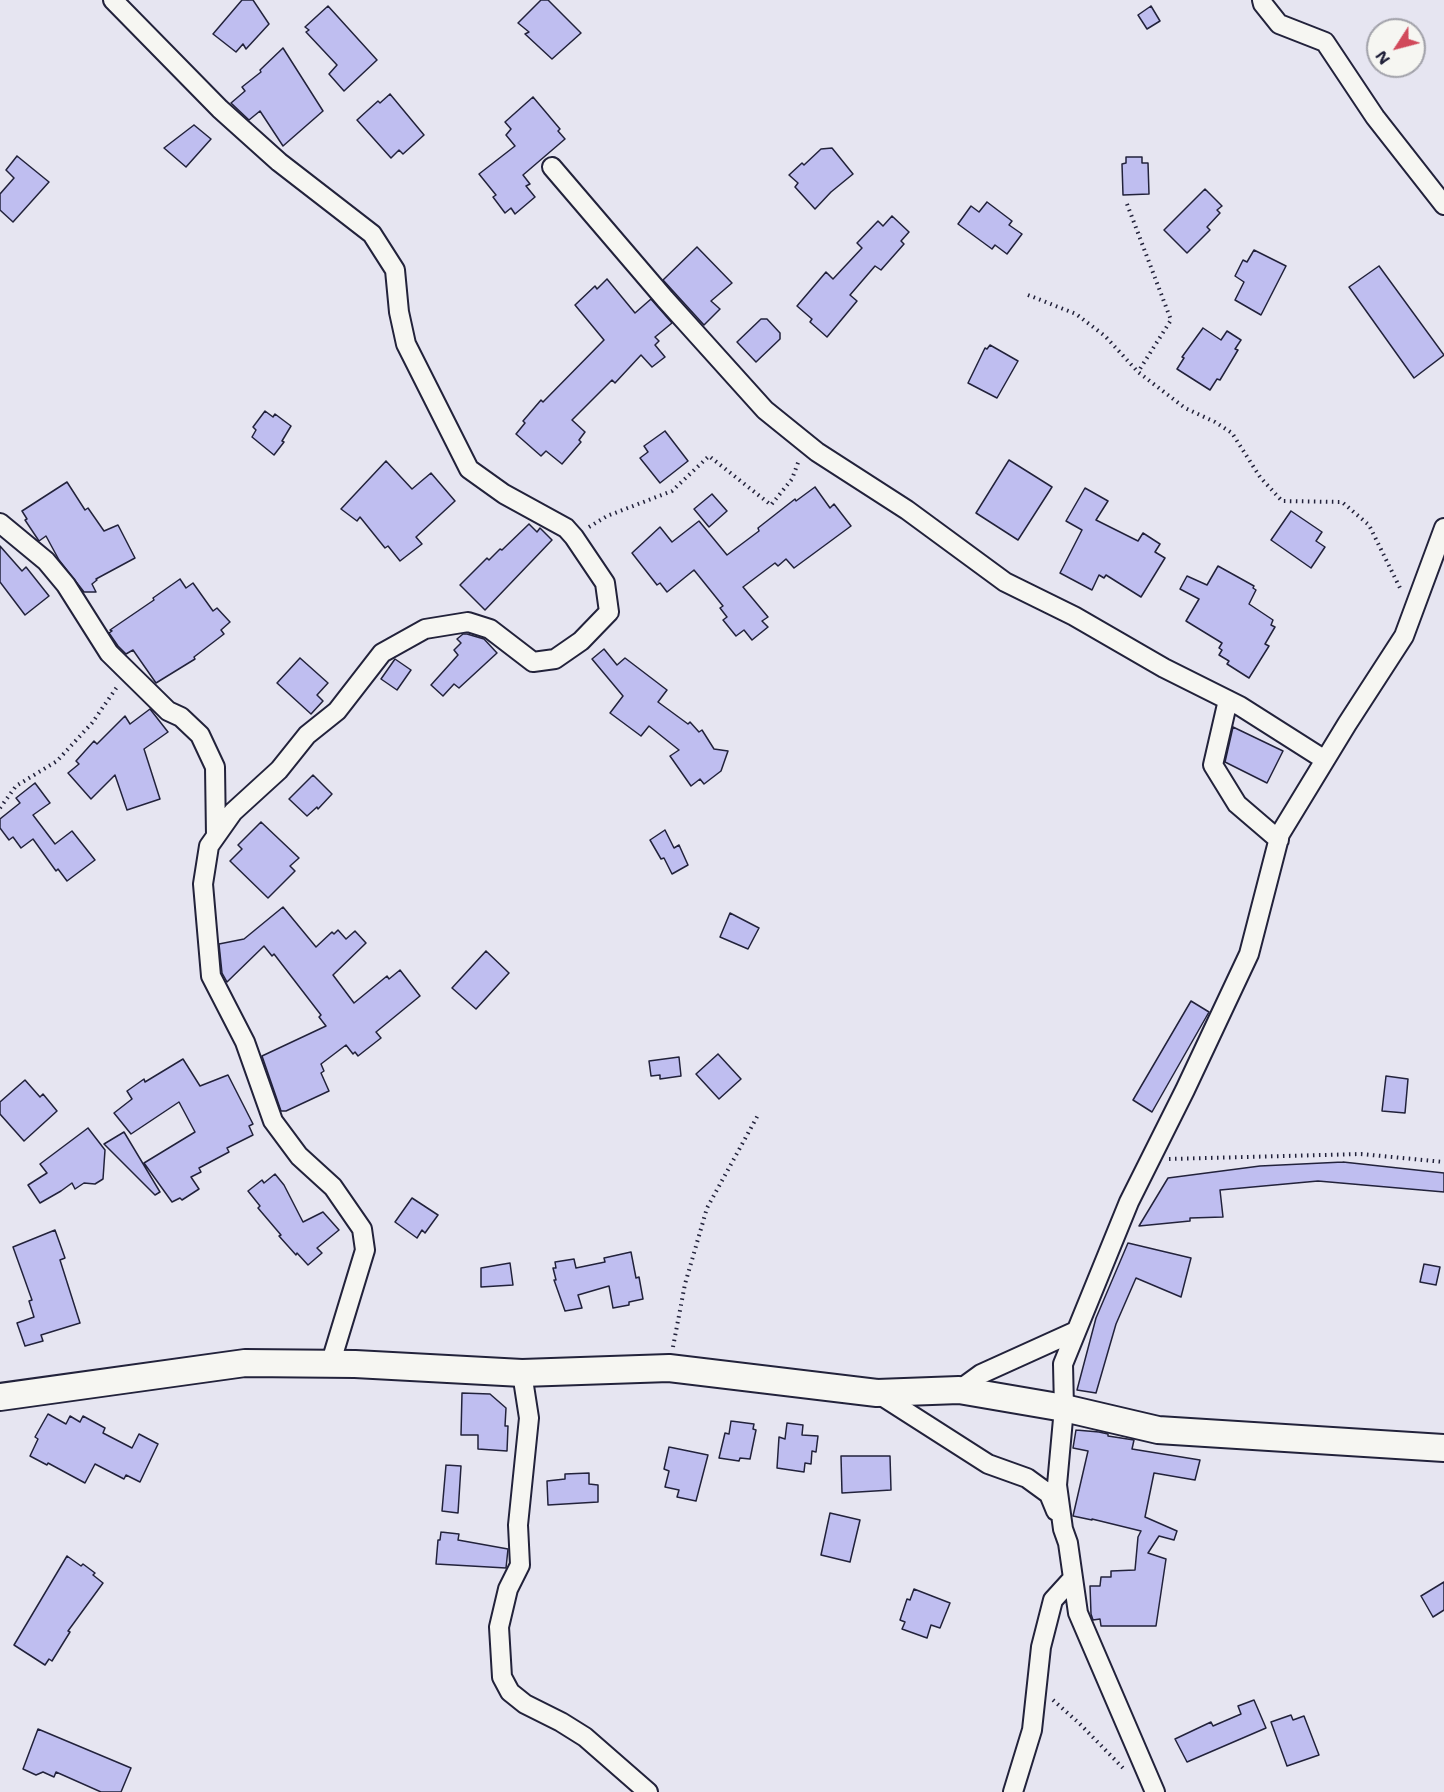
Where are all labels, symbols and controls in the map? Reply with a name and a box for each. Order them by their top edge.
north arrow [1366,18,1426,78]
text: N [1370,46,1395,69]

